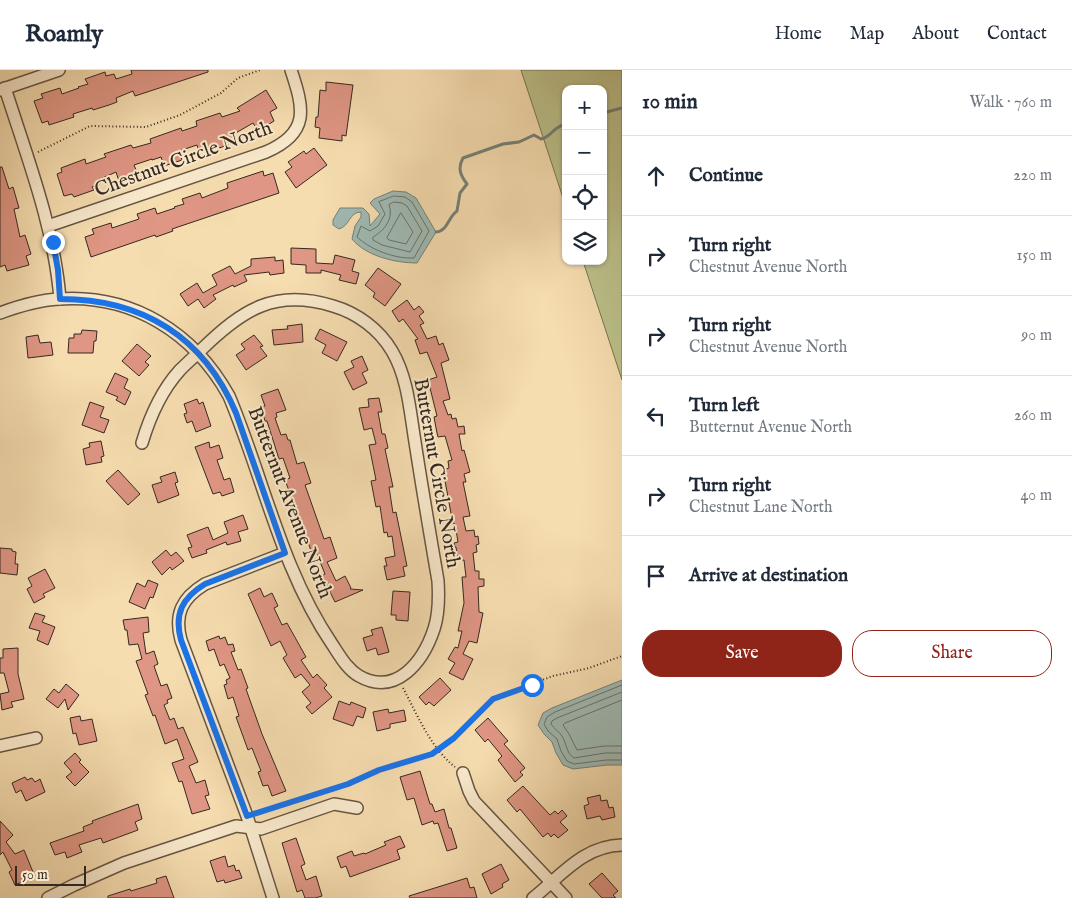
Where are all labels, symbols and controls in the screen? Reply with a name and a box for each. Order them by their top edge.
text: Roamly [25,19,103,50]
text: Home [775,23,822,46]
text: Map [850,23,884,46]
text: About [912,23,959,46]
text: Contact [987,23,1047,46]
map controls [562,85,607,265]
button: + [562,85,607,130]
text: 10 min [642,89,698,116]
text: Walk · 760 m [969,93,1052,113]
street label: Chestnut Circle North [91,116,276,203]
button: − [562,130,607,175]
icon: ahead [642,162,670,190]
text: Continue [689,164,763,188]
text: 220 m [1013,166,1052,186]
button: locate [562,175,607,220]
button: layers [562,220,607,265]
route end [42,231,65,254]
text: Turn right [689,234,771,258]
icon: right [642,242,670,270]
text: 150 m [1017,246,1052,266]
text: Chestnut Avenue North [689,258,847,278]
text: Turn right [689,314,771,338]
icon: right [642,322,670,350]
text: 90 m [1021,326,1052,346]
text: Chestnut Avenue North [689,338,847,358]
street label: Butternut Circle North [407,376,466,571]
text: Turn left [689,394,760,418]
icon: left [642,402,670,430]
street label: Butternut Avenue North [241,403,338,602]
text: 260 m [1014,406,1052,426]
text: Butternut Avenue North [689,418,852,438]
text: Turn right [689,474,771,498]
icon: right [642,482,670,510]
text: 40 m [1020,486,1052,506]
text: Chestnut Lane North [689,498,833,518]
icon: arrive [642,562,670,590]
text: Arrive at destination [689,564,848,588]
button: Save [642,630,842,677]
button: Share [852,630,1052,677]
route start [521,674,544,697]
scale bar [15,863,86,886]
text: 50 m [22,866,48,884]

